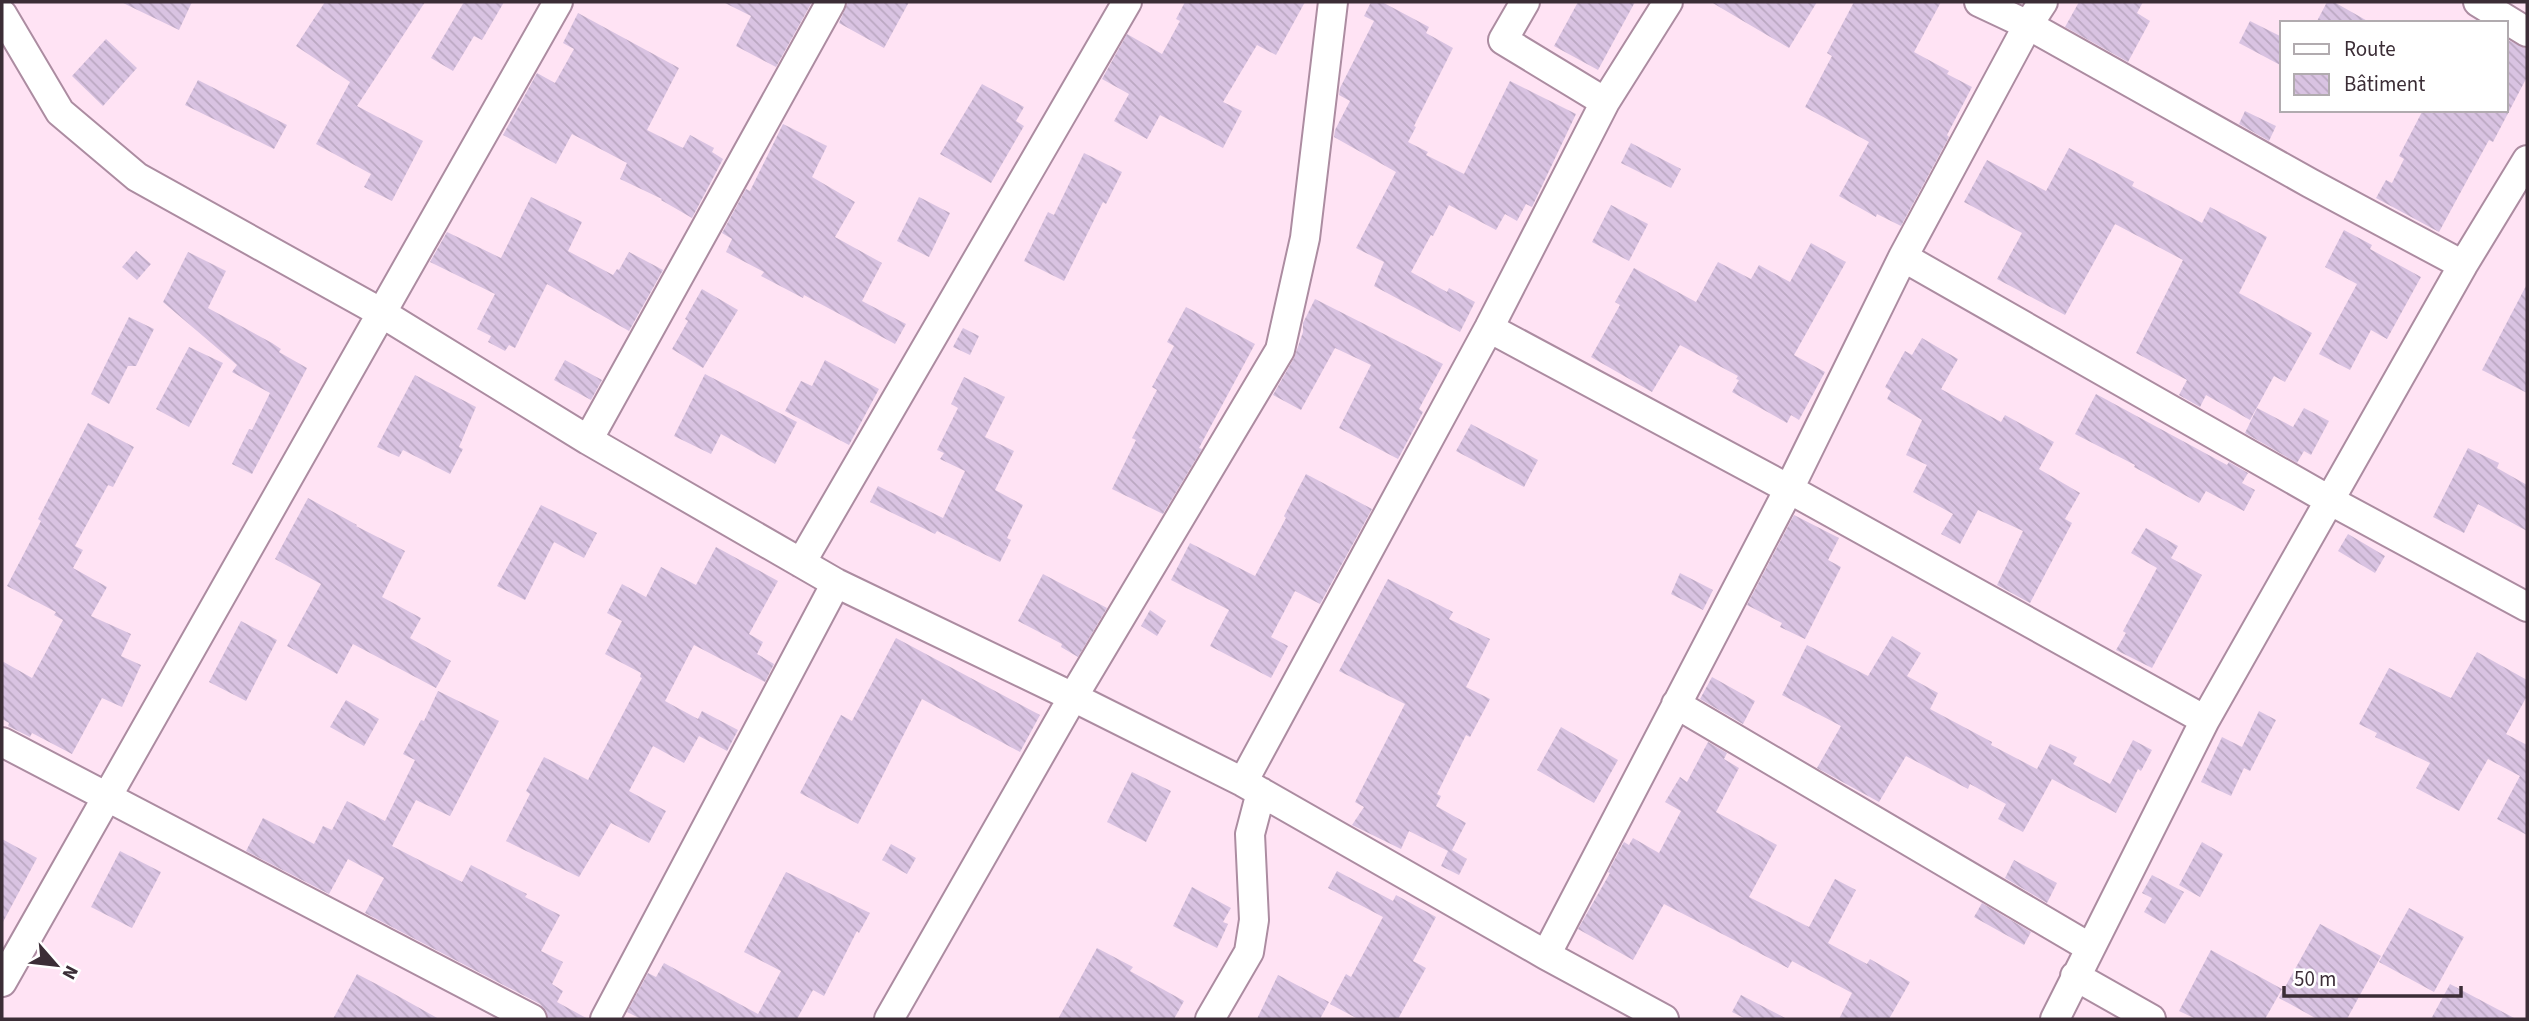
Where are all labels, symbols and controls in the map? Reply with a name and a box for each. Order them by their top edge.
legend [2280,21,2508,112]
text: Route [2344,34,2396,64]
text: Bâtiment [2344,69,2425,99]
north arrow [21,930,91,1000]
scale bar [2284,954,2461,998]
text: N [55,960,85,984]
text: 50 m [2294,964,2336,994]

